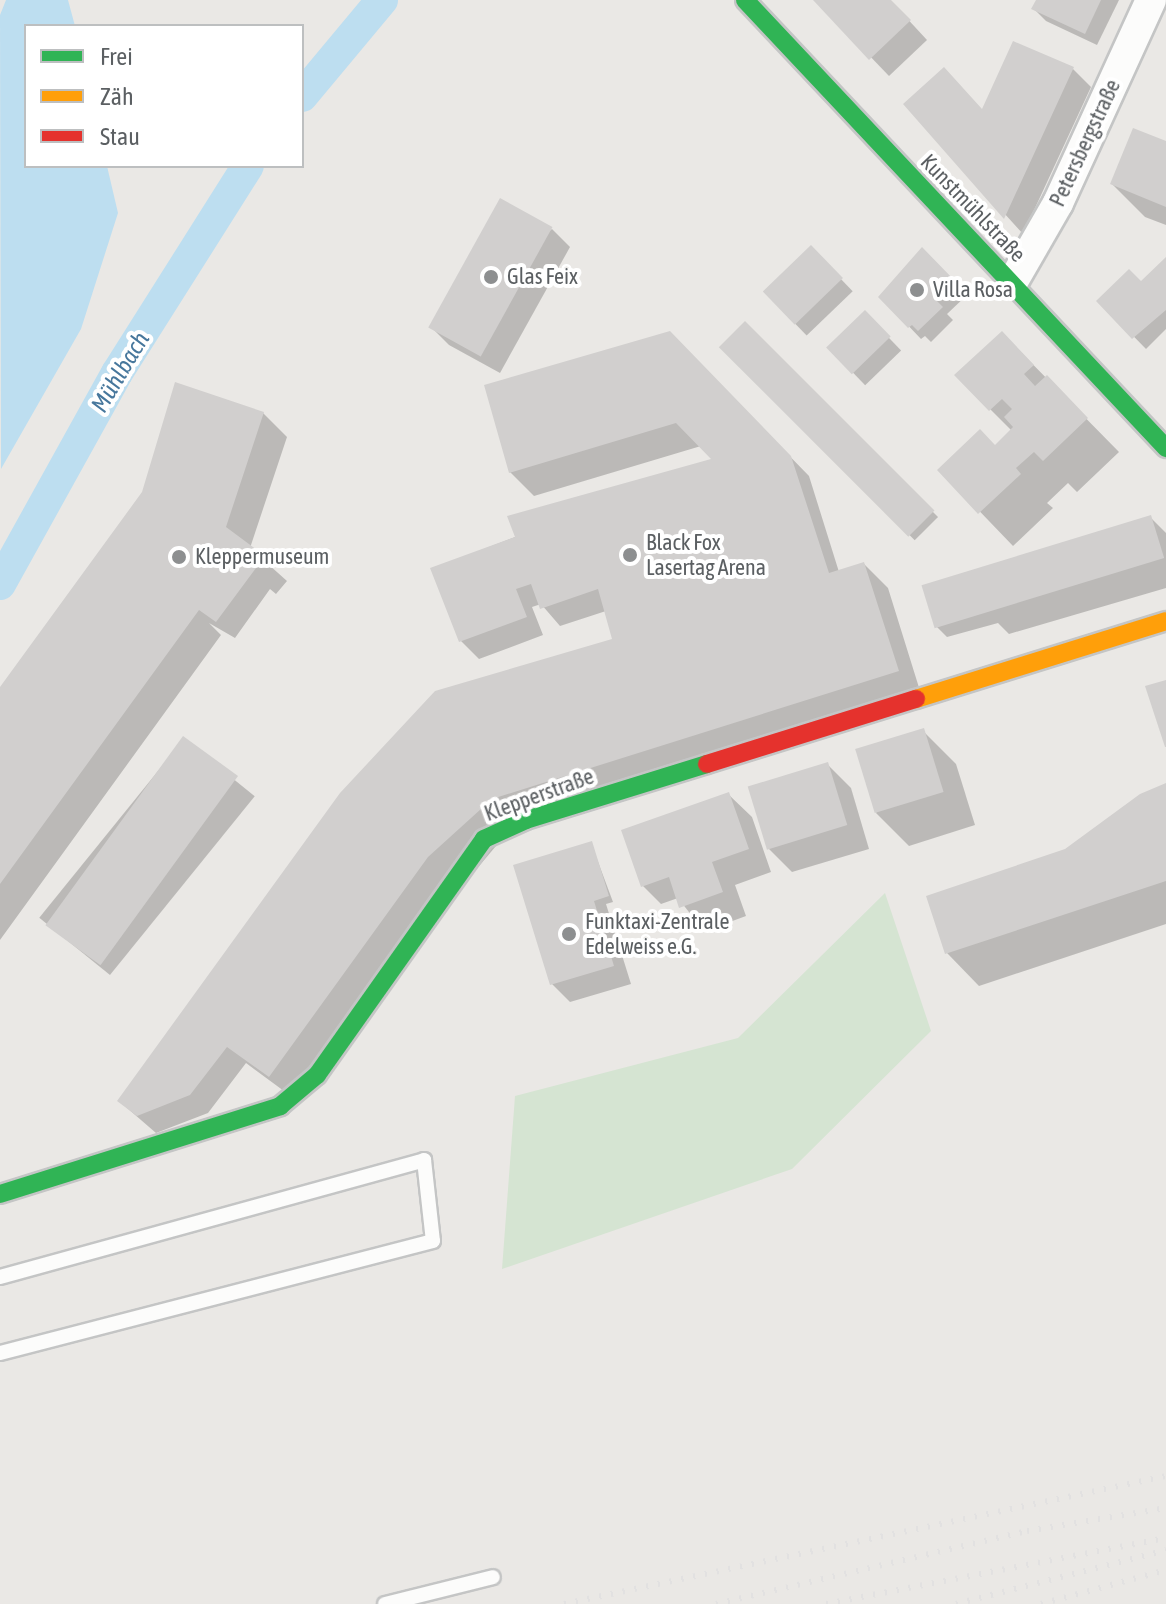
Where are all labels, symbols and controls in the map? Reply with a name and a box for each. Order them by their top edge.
legend [24,24,304,168]
text: Frei [100,43,133,70]
street label: Petersbergstraße [1044,75,1126,211]
text: Zäh [100,83,134,110]
text: Stau [100,123,140,150]
street label: Kunstmühlstraße [915,149,1031,267]
place label: Glas Feix [507,264,578,290]
marker: Glas Feix [482,268,500,286]
place label: Villa Rosa [933,277,1013,303]
marker: Villa Rosa [908,281,926,299]
water label: Mühlbach [85,327,155,417]
place label: Black Fox Lasertag Arena [646,529,766,580]
place label: Kleppermuseum [195,544,329,570]
marker: Black Fox Lasertag Arena [621,546,639,564]
marker: Kleppermuseum [170,548,188,566]
street label: Klepperstraße [481,763,597,827]
place label: Funktaxi-Zentrale Edelweiss e.G. [585,908,729,960]
marker: Funktaxi-Zentrale Edelweiss e.G. [560,925,578,943]

